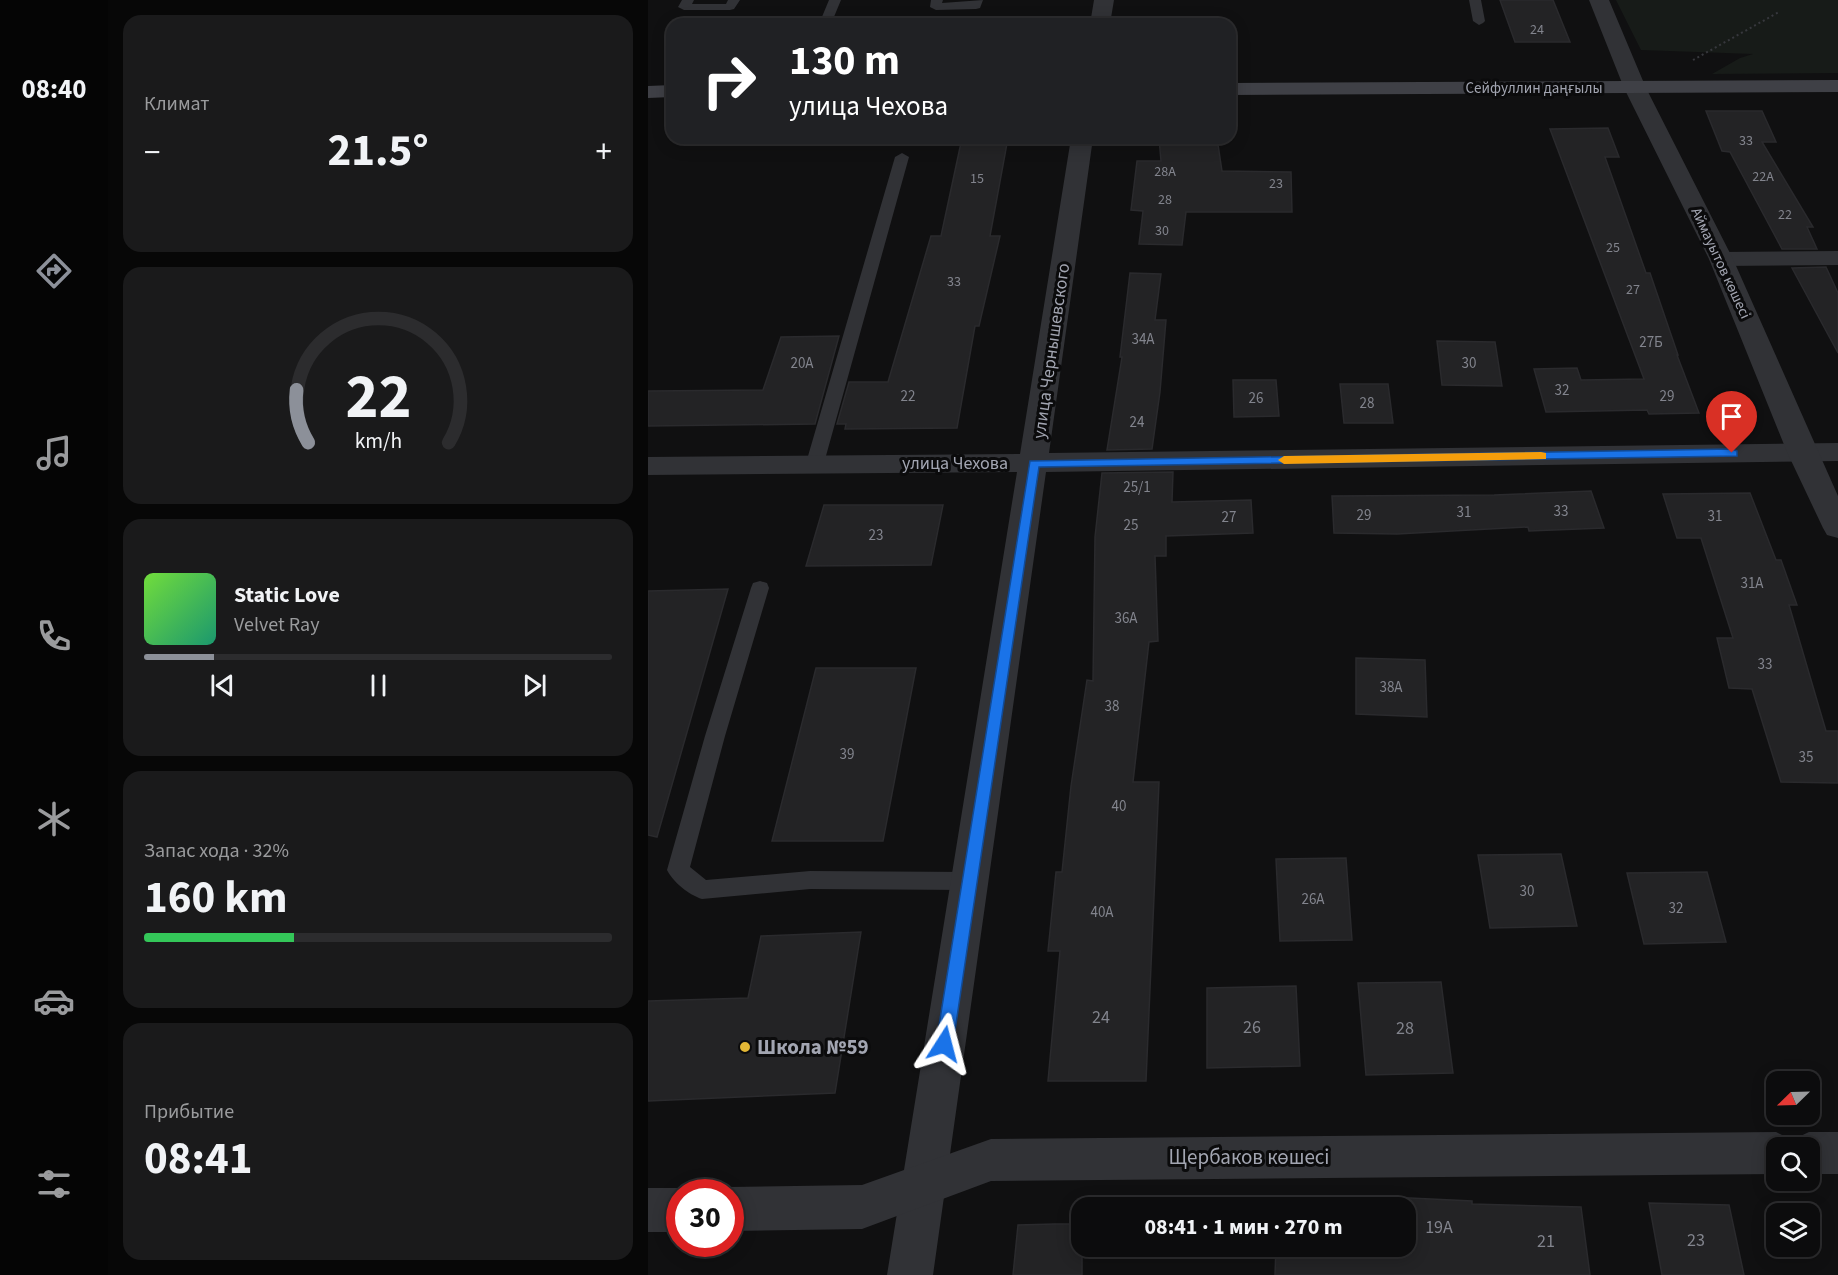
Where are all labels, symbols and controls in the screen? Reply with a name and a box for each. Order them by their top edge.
house number: 24 [1530,20,1544,40]
text: 130 m [789,31,900,91]
icon: right [690,42,768,120]
text: 08:40 [21,70,87,109]
street label: Сейфуллин даңғылы [1465,78,1603,99]
text: улица Чехова [789,87,948,126]
text: Климат [144,90,210,118]
text: 21.5° [327,119,429,183]
text: − [144,129,160,176]
text: + [596,129,612,176]
house number: 33 [1739,131,1753,151]
house number: 28А [1154,162,1176,182]
house number: 22А [1752,167,1774,187]
house number: 15 [970,169,984,189]
house number: 23 [1269,174,1283,194]
house number: 28 [1158,190,1172,210]
street label: Аймауытов көшесі [1686,204,1756,322]
house number: 22 [1778,205,1792,225]
house number: 30 [1155,221,1169,241]
house number: 25 [1606,238,1620,258]
icon: directions [33,250,75,292]
street label: улица Чернышевского [1027,262,1076,441]
house number: 33 [947,272,961,292]
house number: 27 [1626,280,1640,300]
house number: 34А [1131,329,1155,350]
house number: 27Б [1639,332,1663,353]
text: 22 [345,353,411,442]
house number: 20А [790,353,814,374]
house number: 30 [1462,353,1476,374]
house number: 32 [1555,380,1569,401]
house number: 22 [901,386,915,407]
house number: 29 [1660,386,1674,407]
house number: 26 [1249,388,1263,409]
pin [1706,391,1757,453]
house number: 28 [1360,393,1374,414]
icon: arrive [1715,400,1748,433]
house number: 24 [1130,412,1145,433]
text: km/h [354,426,402,457]
icon: music [33,432,75,474]
street label: улица Чехова [902,451,1008,476]
house number: 25/1 [1123,477,1151,498]
house number: 33 [1554,501,1568,522]
house number: 31 [1457,502,1471,523]
house number: 29 [1357,505,1371,526]
house number: 31 [1708,506,1722,527]
house number: 27 [1222,507,1236,528]
house number: 25 [1124,515,1138,536]
house number: 23 [869,525,883,546]
house number: 31А [1740,573,1764,594]
text: Static Love [234,579,340,611]
house number: 36А [1114,608,1138,629]
text: Velvet Ray [234,611,320,639]
icon: phone [33,615,75,657]
house number: 33 [1758,654,1772,675]
icon: previous [206,669,239,702]
icon: pause [362,669,395,702]
icon: next [518,669,551,702]
house number: 38А [1379,677,1403,698]
house number: 38 [1105,696,1119,717]
house number: 39 [840,744,854,765]
house number: 35 [1799,747,1813,768]
house number: 40 [1112,796,1126,817]
icon: climate [33,798,75,840]
text: Запас хода · 32% [144,837,289,865]
text: 160 km [144,866,288,930]
house number: 30 [1520,881,1534,902]
house number: 26А [1301,889,1325,910]
house number: 32 [1669,898,1683,919]
house number: 40А [1090,902,1114,923]
icon: car [33,980,75,1022]
house number: 24 [1092,1005,1110,1030]
position arrow [912,1012,976,1076]
house number: 26 [1243,1015,1261,1040]
house number: 28 [1396,1016,1414,1041]
place label: Школа №59 [757,1032,869,1062]
marker: Школа №59 [738,1040,752,1054]
north arrow [1766,1071,1820,1125]
map controls [1766,1071,1820,1257]
text: Прибытие [144,1098,234,1126]
text: 08:41 [144,1127,253,1191]
button: search [1766,1137,1820,1191]
street label: Щербаков көшесі [1168,1142,1330,1172]
icon: filters [33,1163,75,1205]
speed limit sign: 30 [666,1179,744,1257]
button: layers [1766,1203,1820,1257]
text: 08:41 · 1 мин · 270 m [1144,1211,1343,1243]
house number: 19А [1425,1215,1453,1240]
house number: 23 [1687,1228,1705,1253]
house number: 21 [1537,1229,1555,1254]

